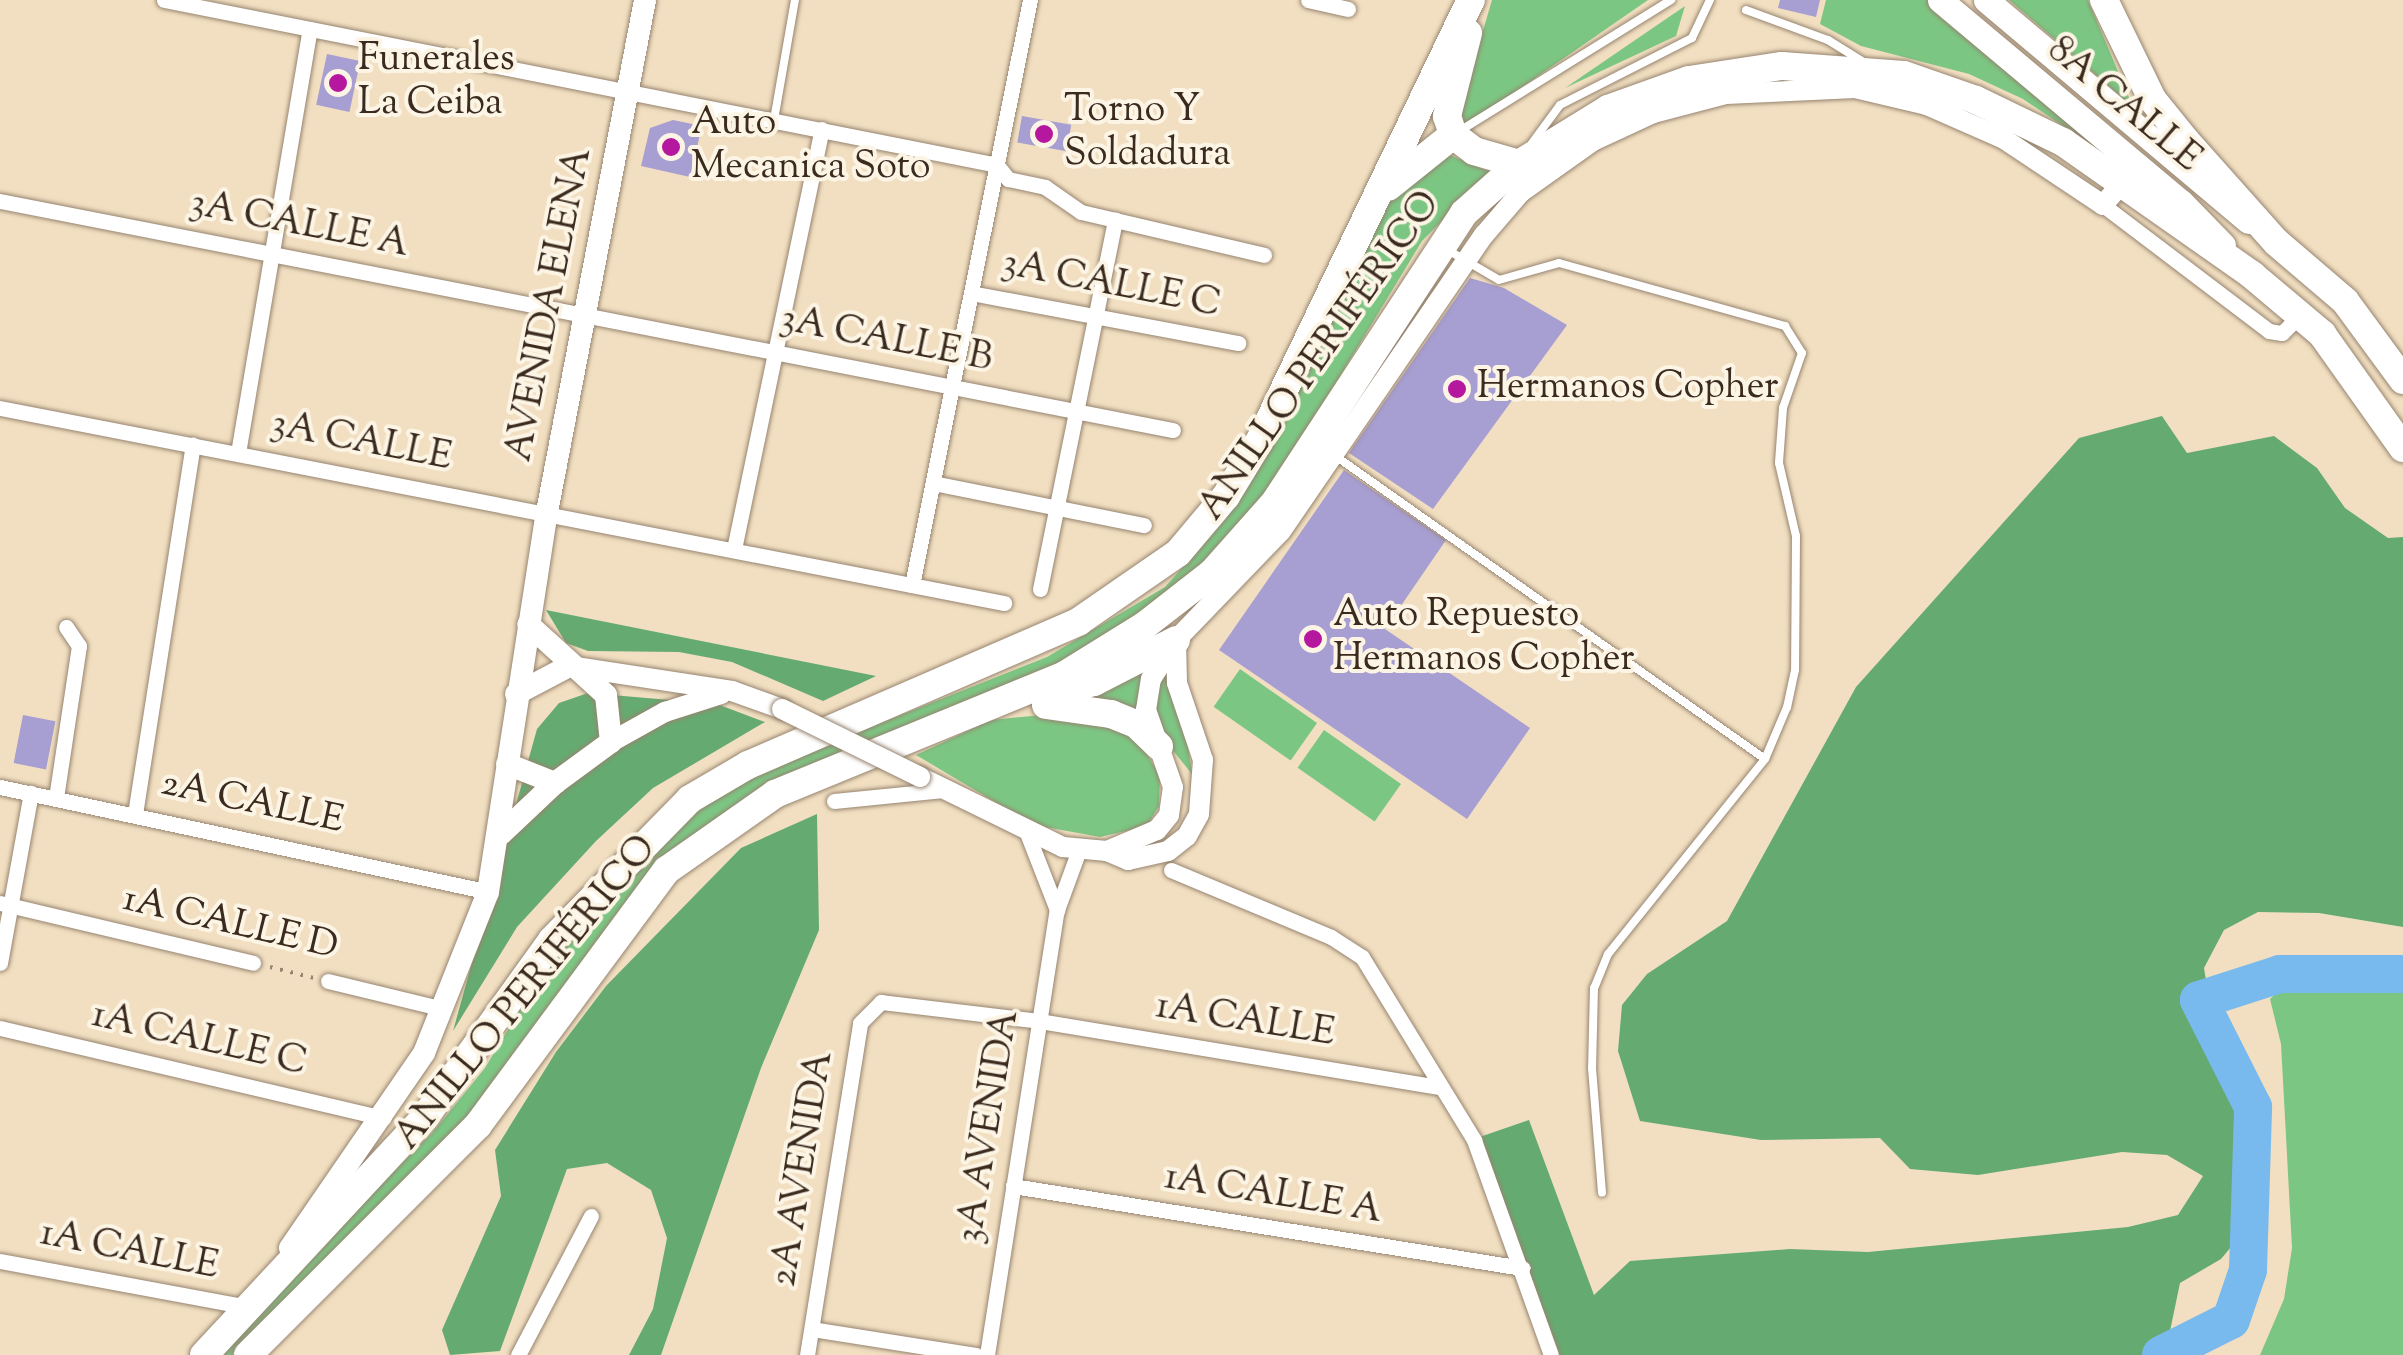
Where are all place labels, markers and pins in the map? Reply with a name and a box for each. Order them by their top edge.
place label: Funerales La Ceiba [358,38,515,127]
marker: Funerales La Ceiba [327,72,349,94]
place label: Torno Y Soldadura [1064,89,1231,178]
place label: Auto Mecanica Soto [691,102,931,192]
marker: Torno Y Soldadura [1033,123,1055,145]
marker: Auto Mecanica Soto [660,136,682,158]
place label: Hermanos Copher [1477,366,1779,412]
marker: Hermanos Copher [1446,378,1468,400]
place label: Auto Repuesto Hermanos Copher [1333,594,1635,684]
marker: Auto Repuesto Hermanos Copher [1302,628,1324,650]

